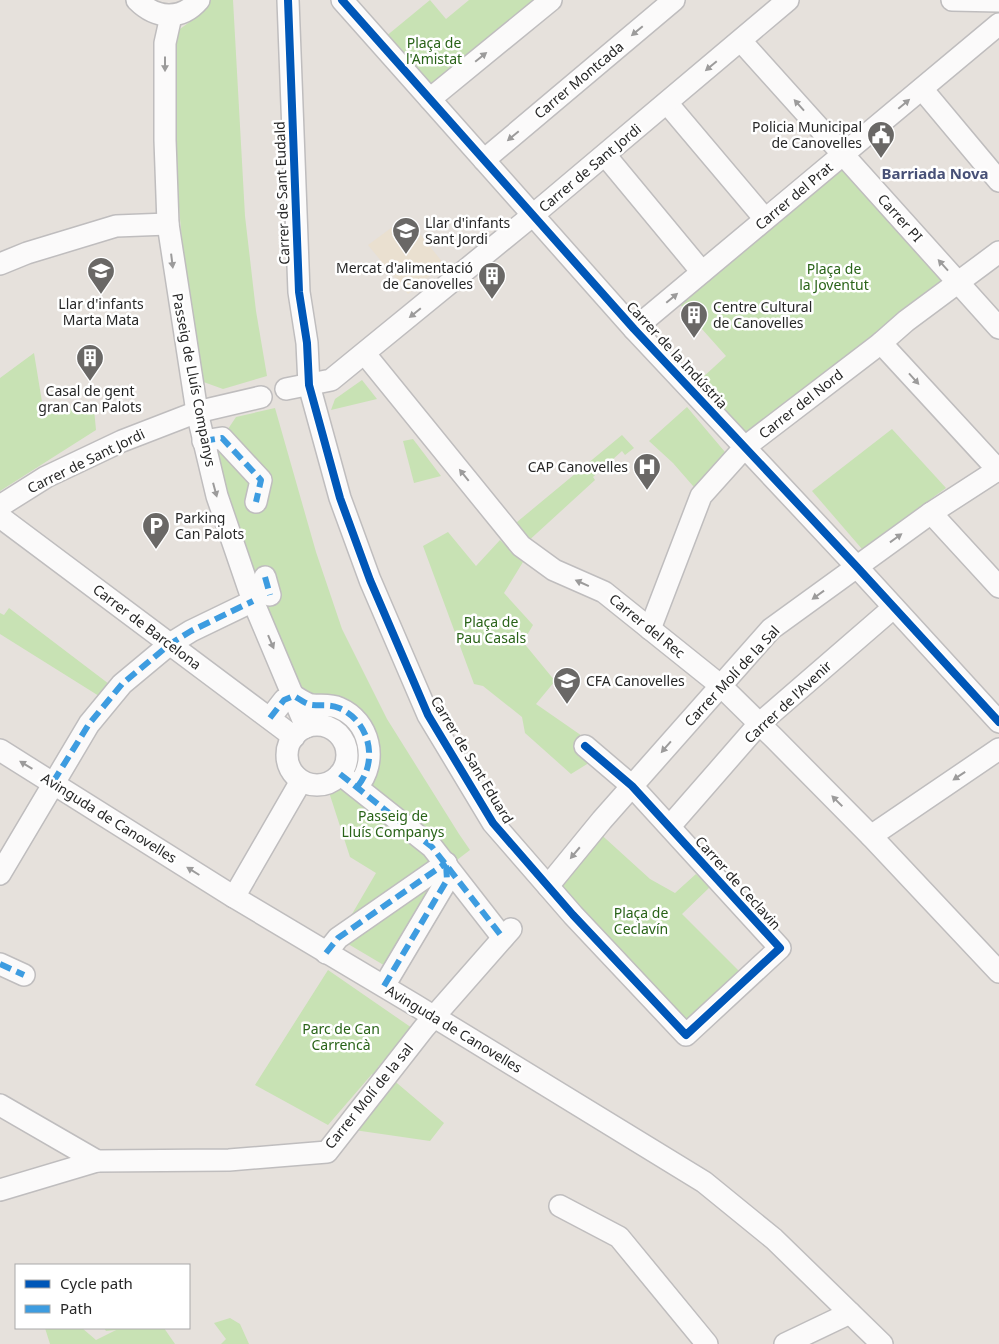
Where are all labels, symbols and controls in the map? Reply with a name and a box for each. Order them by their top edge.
one-way arrow [631,26,644,37]
park label: Plaça de l'Amistat [406,33,462,68]
street label: Carrer Montcada [530,37,627,123]
one-way arrow [475,52,488,63]
one-way arrow [161,56,169,72]
one-way arrow [705,60,718,71]
one-way arrow [897,98,910,109]
one-way arrow [794,99,805,112]
place label: Policia Municipal de Canovelles [752,117,862,152]
street label: Carrer de Sant Jordi [534,119,645,216]
public building icon: Policia Municipal de Canovelles [866,120,896,159]
street label: Carrer de Sant Eudald [270,121,293,265]
one-way arrow [507,130,519,142]
street label: Carrer del Prat [751,158,837,234]
district label: Barriada Nova [881,163,989,183]
street label: Carrer PI [874,190,927,246]
place label: Llar d'infants Sant Jordi [425,213,511,248]
school or university icon: Llar d'infants Sant Jordi [391,216,421,255]
one-way arrow [169,254,177,270]
school or university icon: Llar d'infants Marta Mata [86,256,116,295]
place label: Mercat d'alimentació de Canovelles [336,258,473,293]
park label: Plaça de la Joventut [799,259,869,294]
one-way arrow [937,260,949,272]
building icon: Mercat d'alimentació de Canovelles [477,261,507,300]
street label: Passeig de Lluís Companys [168,291,221,469]
one-way arrow [665,292,678,303]
place label: Llar d'infants Marta Mata [58,294,144,329]
street label: Carrer de la Indústria [623,297,732,412]
place label: Centre Cultural de Canovelles [713,297,812,332]
building icon: Centre Cultural de Canovelles [679,300,709,339]
one-way arrow [409,307,421,319]
building icon: Casal de gent gran Can Palots [75,343,105,382]
street label: Carrer del Nord [755,365,847,443]
one-way arrow [908,372,920,384]
place label: Casal de gent gran Can Palots [38,381,142,416]
street label: Carrer de Sant Jordi [24,424,148,497]
hospital icon: CAP Canovelles [632,452,662,491]
place label: CAP Canovelles [528,457,628,476]
one-way arrow [458,470,470,482]
one-way arrow [211,482,219,497]
place label: Parking Can Palots [175,508,244,543]
parking icon: Parking Can Palots [141,511,171,550]
one-way arrow [889,533,903,543]
one-way arrow [575,578,589,586]
street label: Carrer de Barcelona [89,580,205,674]
street label: Carrer del Rec [605,589,689,662]
one-way arrow [812,590,825,601]
park label: Plaça de Pau Casals [456,612,526,647]
street label: Carrer Molí de la Sal [680,621,784,730]
one-way arrow [267,635,275,649]
street label: Carrer de l'Avenir [740,656,836,747]
school or university icon: CFA Canovelles [552,666,582,705]
place label: CFA Canovelles [586,671,685,690]
street label: Carrer de Sant Eduard [427,693,518,827]
one-way arrow [661,740,672,753]
one-way arrow [19,761,32,770]
street label: Avinguda de Canovelles [38,768,181,867]
one-way arrow [952,772,966,781]
one-way arrow [831,796,843,808]
park label: Passeig de Lluís Companys [342,806,445,841]
street label: Carrer de Ceclavin [691,832,786,934]
one-way arrow [569,846,580,859]
one-way arrow [186,866,199,875]
park label: Plaça de Ceclavín [614,903,668,938]
street label: Avinguda de Canovelles [382,980,526,1077]
park label: Parc de Can Carrencà [302,1019,380,1054]
street label: Carrer Molí de la sal [320,1039,417,1152]
legend [15,1264,190,1329]
text: Cycle path [60,1273,133,1293]
text: Path [60,1298,92,1318]

